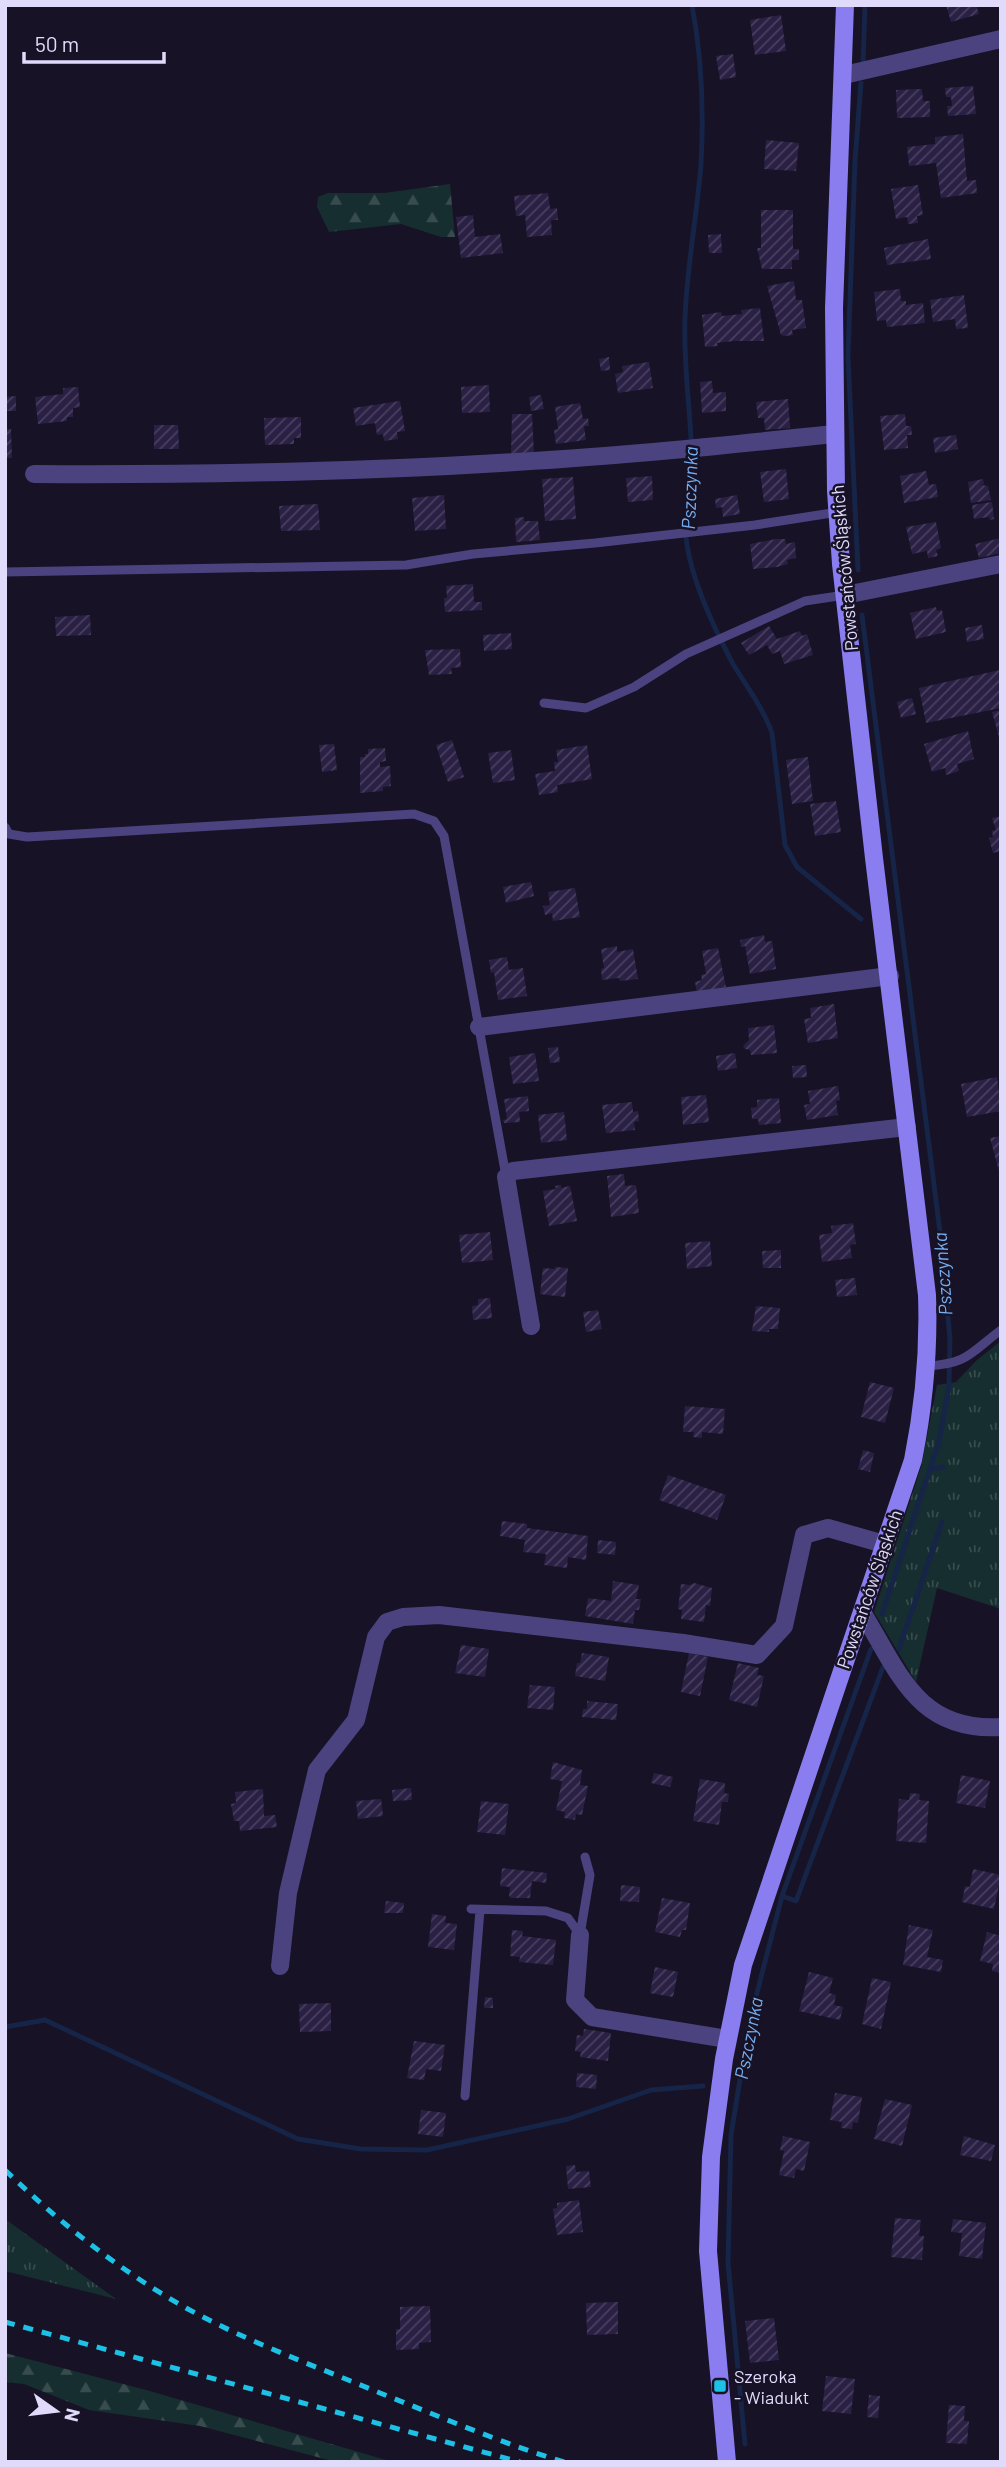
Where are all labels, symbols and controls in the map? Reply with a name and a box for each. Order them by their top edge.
scale bar [24,21,164,65]
text: 50 m [35,31,79,56]
water label: Pszczynka [676,446,702,530]
street label: Powstańców Śląskich [826,484,862,652]
water label: Pszczynka [928,1232,956,1316]
street label: Powstańców Śląskich [831,1507,907,1671]
water label: Pszczynka [729,1995,767,2081]
place label: Szeroka - Wiadukt [734,2365,809,2408]
north arrow [21,2376,91,2446]
marker: Szeroka - Wiadukt [712,2378,728,2394]
text: N [60,2406,86,2424]

